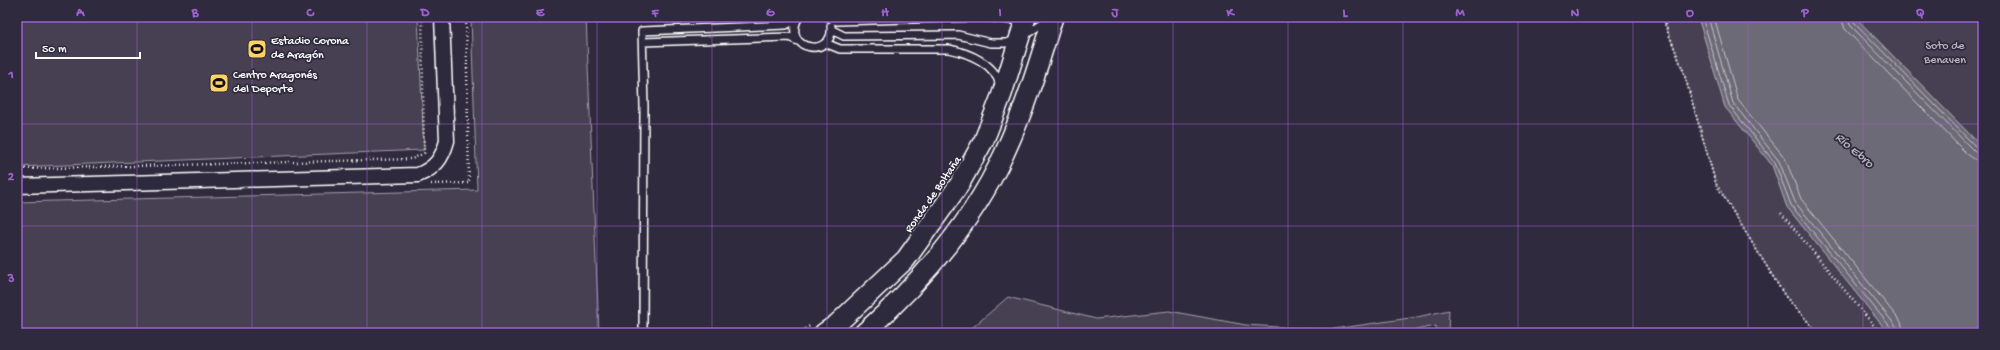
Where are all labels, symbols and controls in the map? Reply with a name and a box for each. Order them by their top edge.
text: A [75,6,85,21]
text: B [191,6,200,21]
text: C [305,6,315,21]
text: D [420,6,430,21]
text: E [536,6,545,21]
text: F [651,6,660,21]
text: G [766,6,775,21]
text: H [881,6,889,21]
text: I [998,6,1002,21]
text: J [1111,6,1120,21]
text: K [1225,6,1235,21]
text: L [1343,6,1349,21]
text: M [1455,6,1465,21]
text: N [1571,6,1580,21]
text: O [1686,6,1694,21]
text: P [1800,6,1809,21]
text: Q [1916,6,1925,21]
scale bar [36,34,140,60]
place label: Estadio Corona de Aragón [271,35,349,63]
sports icon: Estadio Corona de Aragón [246,38,268,60]
park label: Soto de Benaven [1923,40,1966,68]
text: 50 m [42,43,67,57]
text: 1 [7,68,14,83]
place label: Centro Aragonés del Deporte [233,69,318,97]
sports icon: Centro Aragonés del Deporte [208,72,230,94]
water label: Río Ebro [1832,130,1877,172]
street label: Ronda de Boltaña [903,154,966,236]
text: 2 [8,170,15,185]
text: 3 [7,272,15,287]

